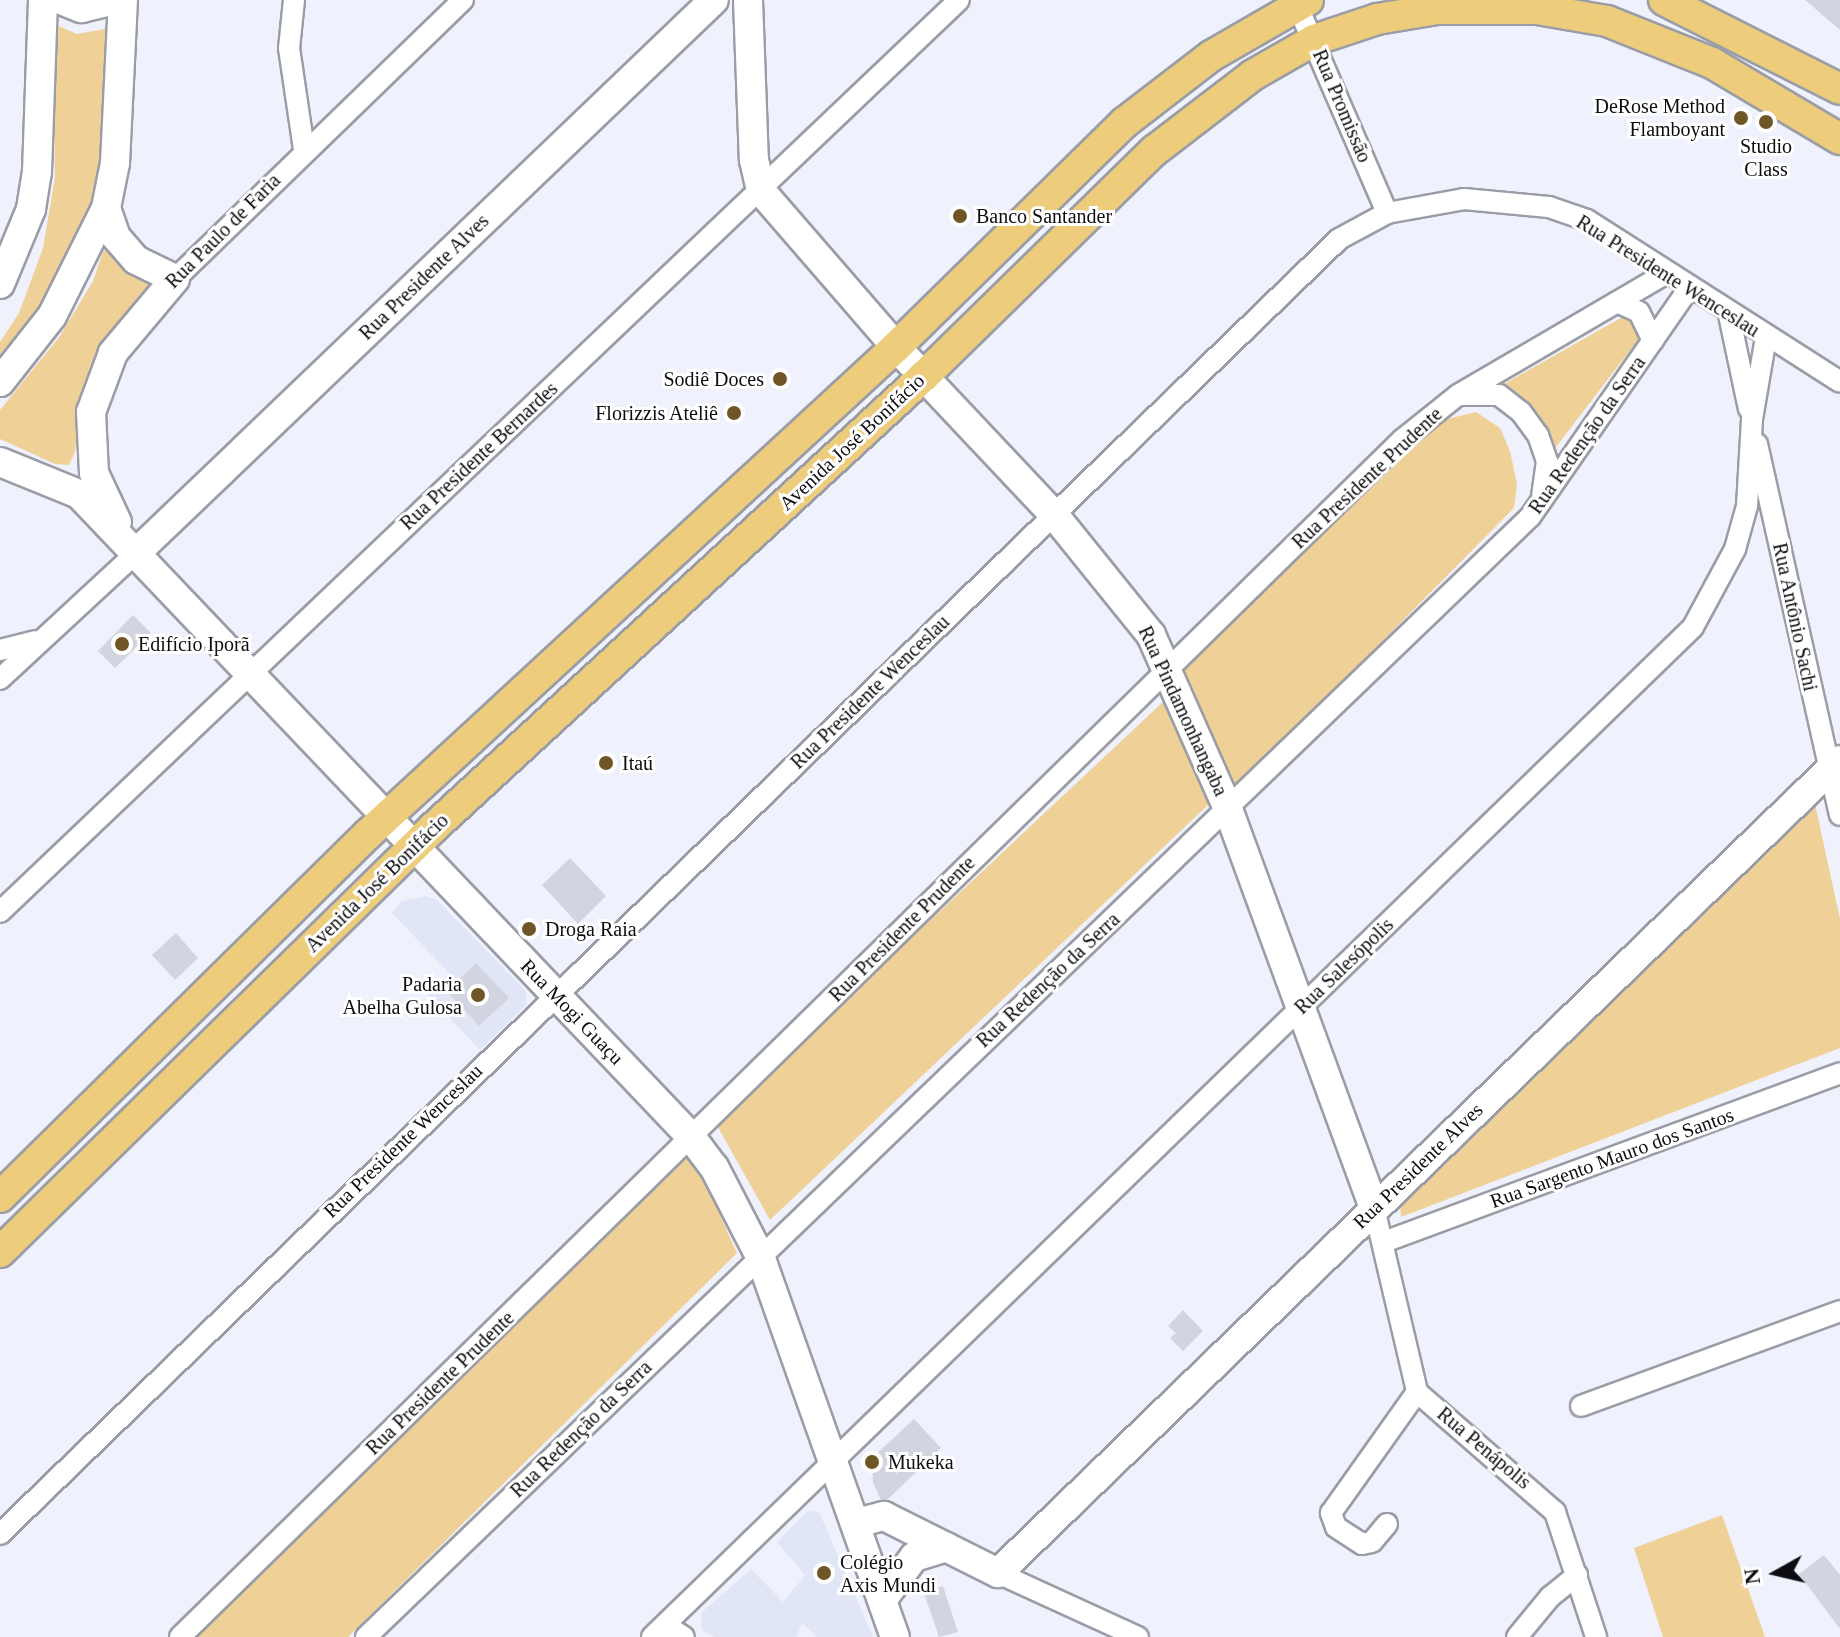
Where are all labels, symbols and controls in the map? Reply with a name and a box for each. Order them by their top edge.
street label: Rua Promissão [1307,46,1377,166]
place label: DeRose Method Flamboyant [1594,94,1725,141]
marker: DeRose Method Flamboyant [1732,109,1750,127]
marker: Studio Class [1757,113,1775,131]
place label: Studio Class [1740,134,1792,181]
street label: Rua Paulo de Faria [161,169,285,293]
place label: Banco Santander [976,204,1112,228]
marker: Banco Santander [951,207,969,225]
street label: Rua Presidente Alves [354,209,494,345]
street label: Rua Presidente Wenceslau [1572,210,1764,342]
street label: Rua Redenção da Serra [1524,351,1650,519]
place label: Sodiê Doces [663,367,764,391]
street label: Avenida José Bonifácio [774,369,930,515]
marker: Sodiê Doces [771,370,789,388]
street label: Rua Presidente Bernardes [395,377,563,535]
place label: Florizzis Ateliê [594,401,718,425]
street label: Rua Presidente Prudente [1287,402,1447,554]
marker: Florizzis Ateliê [725,404,743,422]
street label: Rua Antônio Sachi [1767,540,1823,694]
street label: Rua Presidente Wenceslau [786,610,954,774]
street label: Rua Pindamonhangaba [1133,622,1233,800]
place label: Edifício Iporã [138,632,250,656]
marker: Edifício Iporã [113,635,131,653]
place label: Itaú [622,751,653,775]
marker: Itaú [597,754,615,772]
street label: Avenida José Bonifácio [300,809,454,957]
street label: Rua Presidente Prudente [824,851,980,1007]
street label: Rua Redenção da Serra [971,907,1125,1053]
street label: Rua Salesópolis [1290,913,1398,1019]
place label: Droga Raia [545,917,637,941]
marker: Droga Raia [520,920,538,938]
street label: Rua Mogi Guaçu [516,954,628,1070]
place label: Padaria Abelha Gulosa [343,972,462,1019]
marker: Padaria Abelha Gulosa [469,986,487,1004]
street label: Rua Presidente Wenceslau [319,1059,487,1223]
street label: Rua Presidente Alves [1348,1098,1488,1234]
street label: Rua Sargento Mauro dos Santos [1487,1103,1737,1213]
street label: Rua Presidente Prudente [361,1306,519,1460]
street label: Rua Redenção da Serra [505,1355,657,1503]
street label: Rua Penápolis [1432,1402,1536,1494]
place label: Mukeka [888,1450,954,1474]
marker: Mukeka [863,1453,881,1471]
north arrow [1736,1533,1816,1613]
place label: Colégio Axis Mundi [840,1550,936,1597]
marker: Colégio Axis Mundi [815,1564,833,1582]
text: N [1738,1567,1765,1586]

